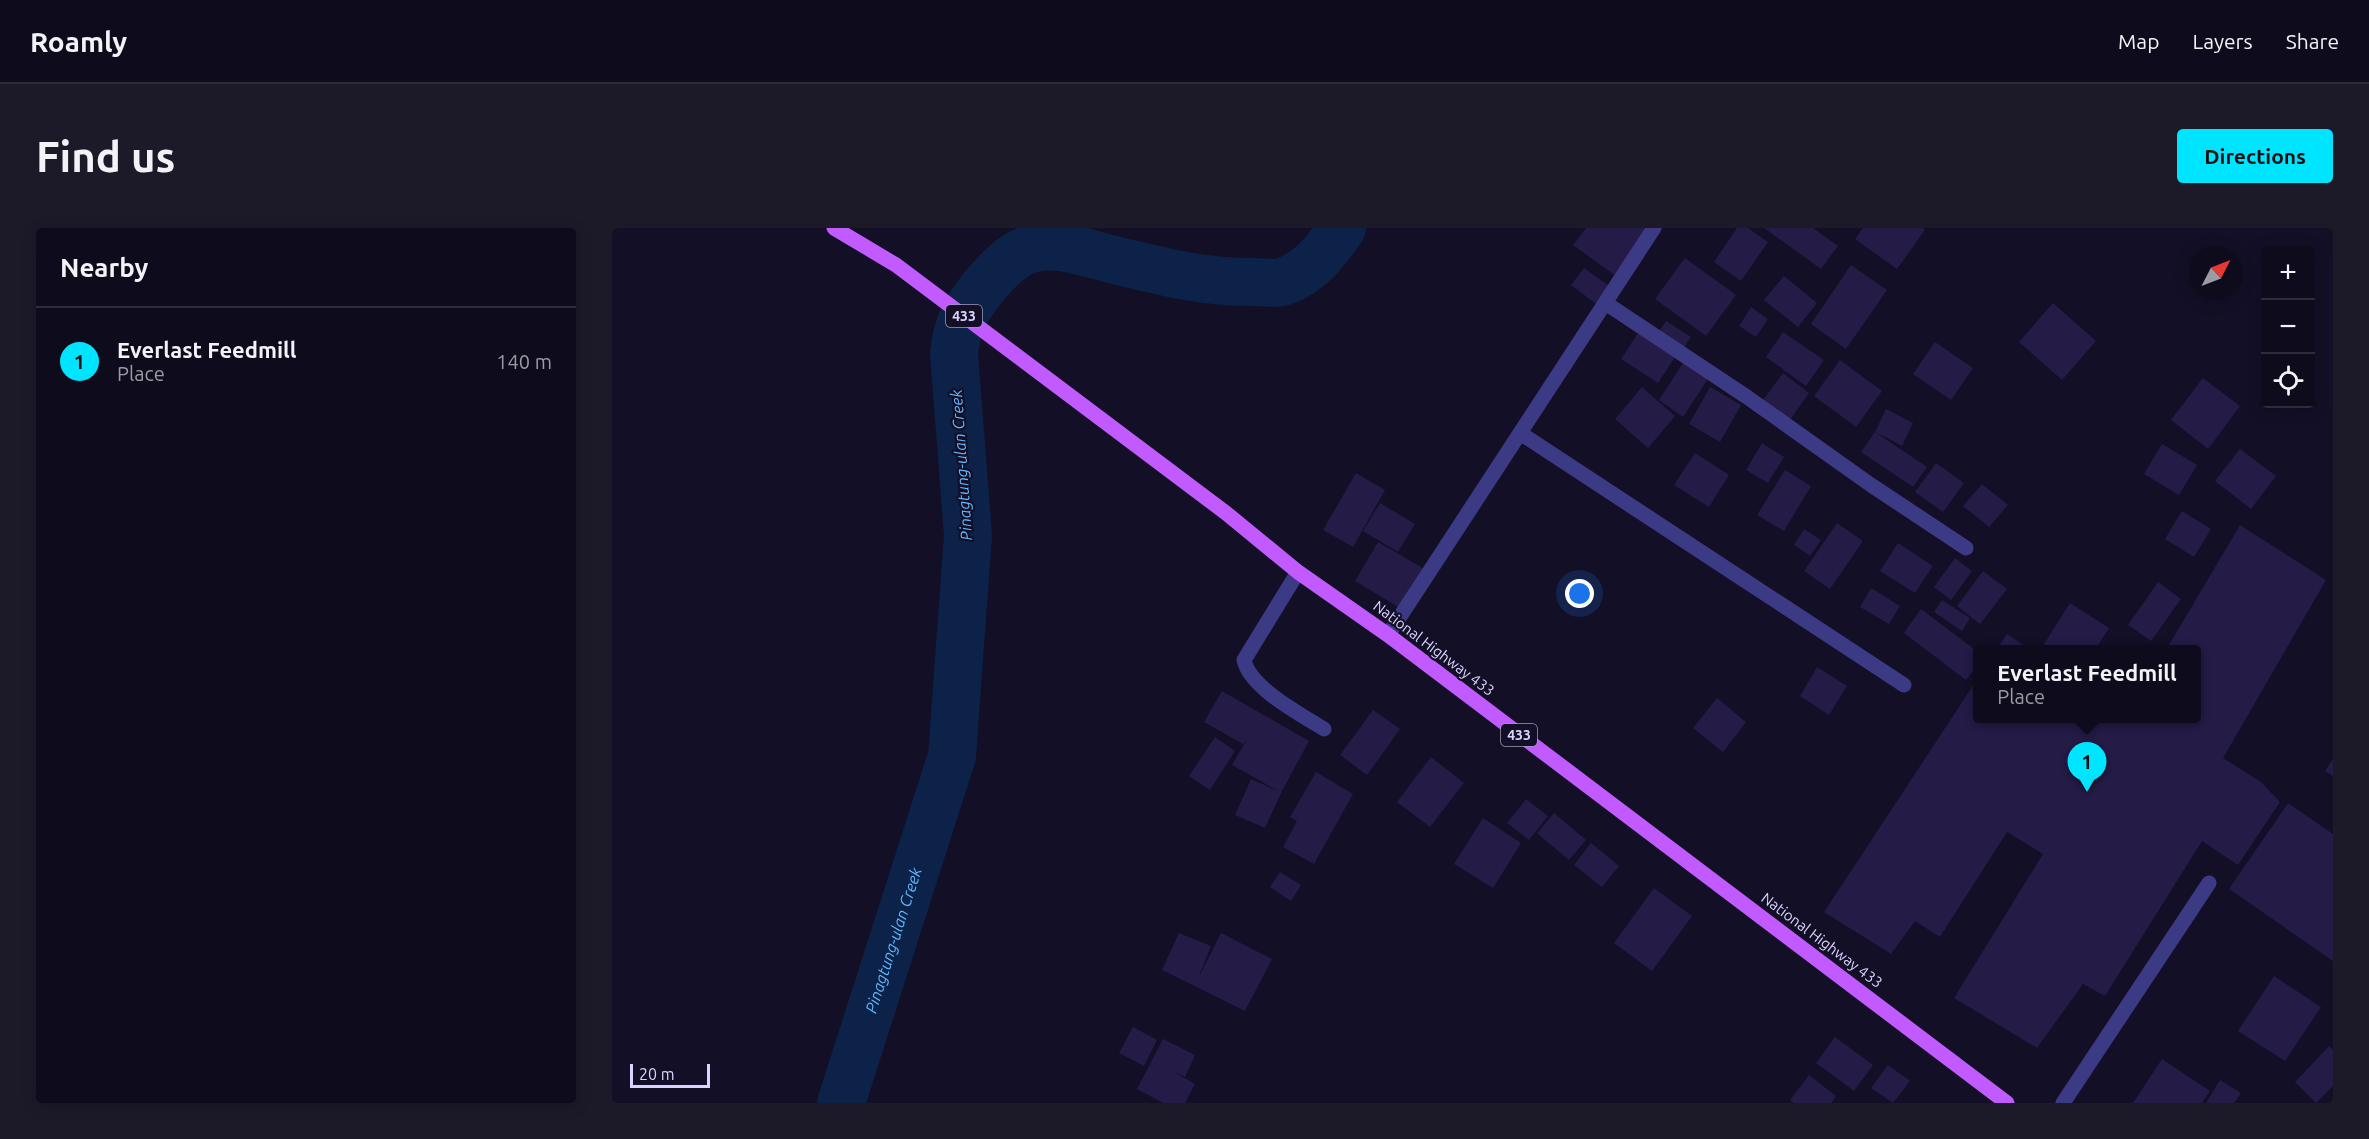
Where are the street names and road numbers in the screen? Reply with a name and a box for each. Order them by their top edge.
road number: 433 [946,305,982,327]
street label: National Highway 433 [1370,597,1498,699]
road number: 433 [1501,724,1537,746]
street label: National Highway 433 [1758,889,1886,991]

